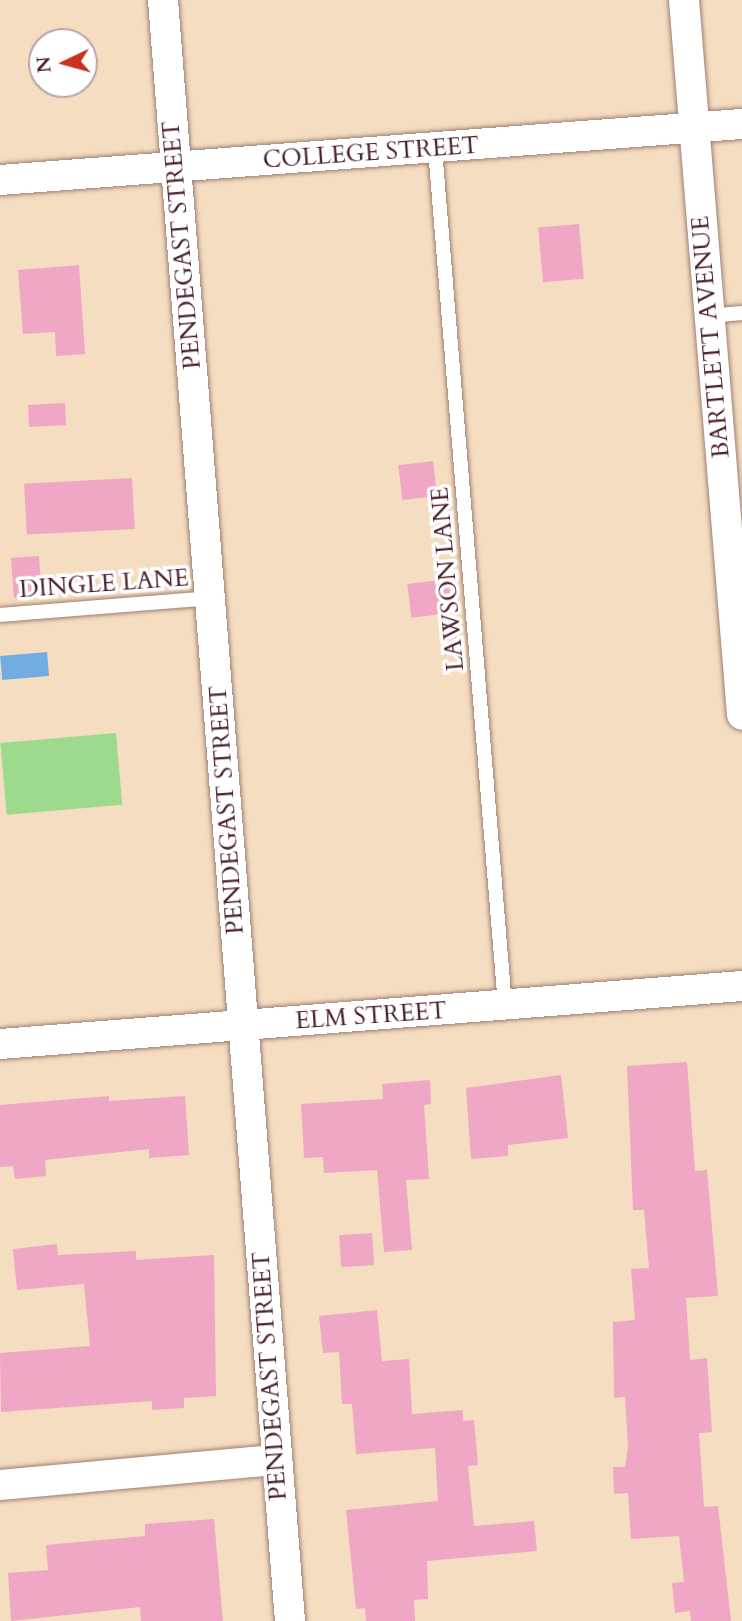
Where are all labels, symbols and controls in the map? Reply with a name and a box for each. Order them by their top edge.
north arrow [28,28,98,98]
text: N [30,55,58,74]
street label: PENDEGAST STREET [157,120,207,370]
street label: COLLEGE STREET [262,131,480,175]
street label: BARTLETT AVENUE [686,215,736,459]
street label: LAWSON LANE [426,486,470,672]
street label: DINGLE LANE [18,564,190,604]
street label: PENDEGAST STREET [204,685,250,935]
street label: ELM STREET [294,996,448,1036]
street label: PENDEGAST STREET [247,1251,293,1501]

